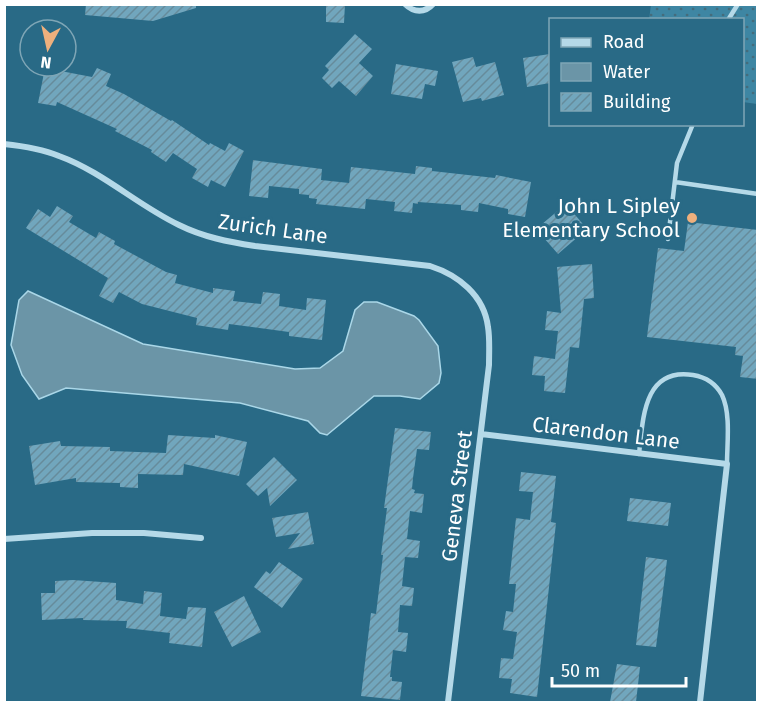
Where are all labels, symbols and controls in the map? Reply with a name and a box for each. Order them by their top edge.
north arrow [18,18,78,78]
legend [549,18,744,126]
text: Road [603,31,645,53]
text: N [39,52,53,73]
text: Water [603,61,650,83]
text: Building [603,91,671,113]
place label: John L Sipley Elementary School [502,193,681,243]
street label: Zurich Lane [217,208,329,250]
marker: John L Sipley Elementary School [685,211,699,225]
street label: Clarendon Lane [531,411,681,455]
street label: Geneva Street [436,428,478,563]
scale bar [552,650,686,688]
text: 50 m [561,660,600,682]

